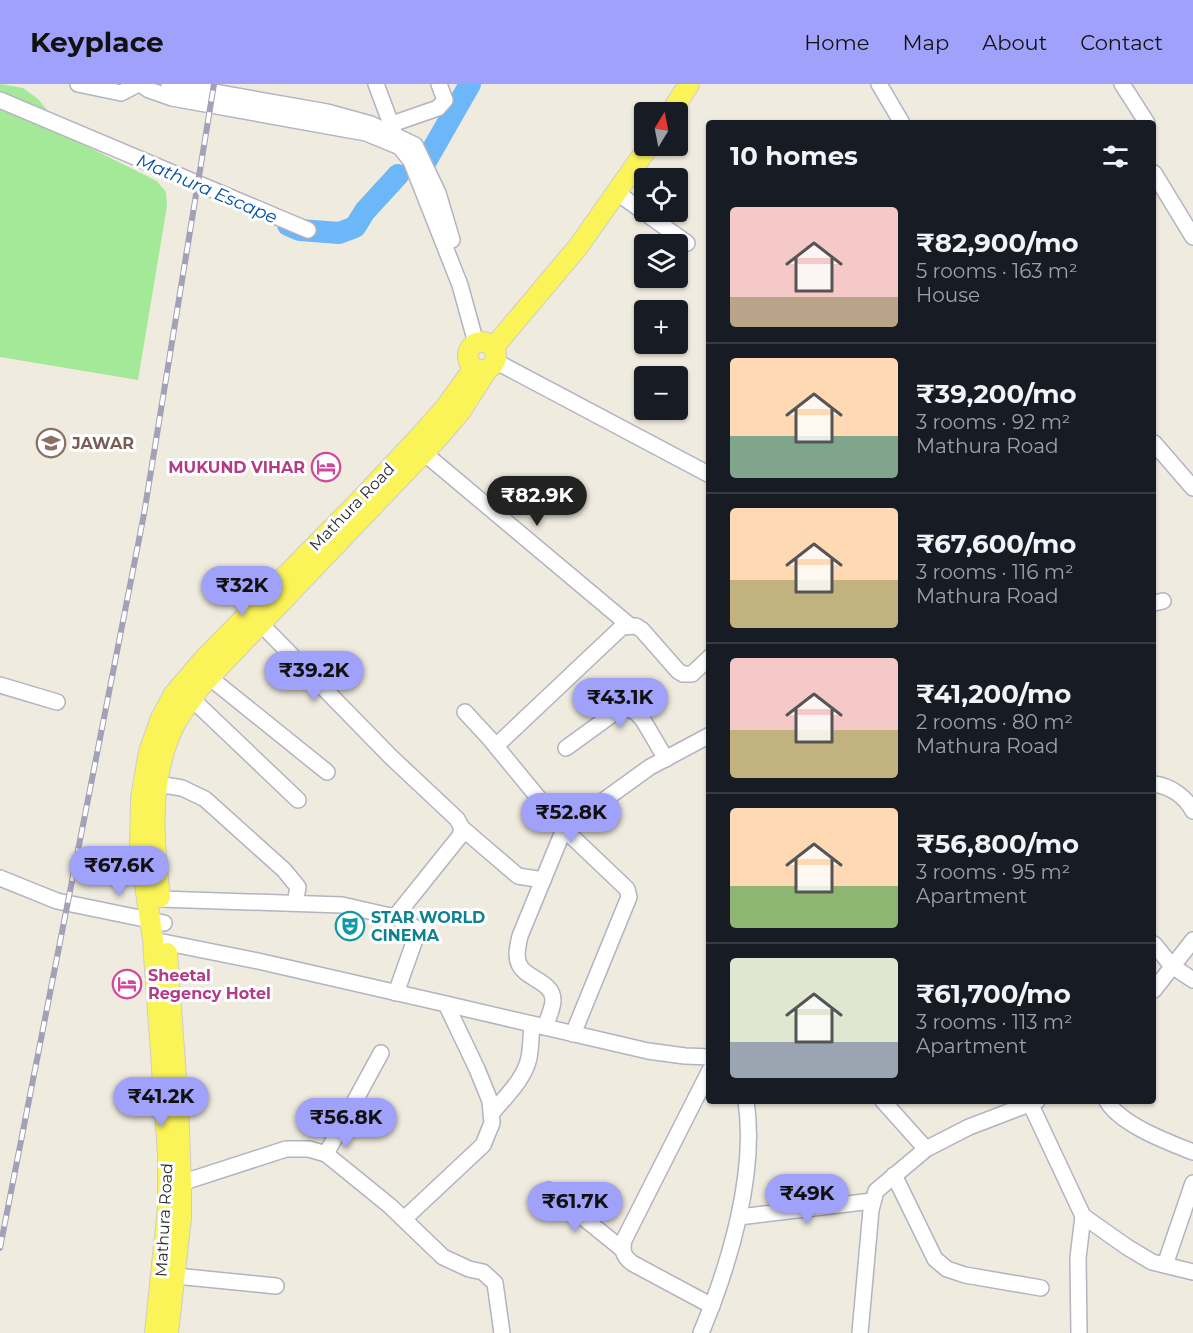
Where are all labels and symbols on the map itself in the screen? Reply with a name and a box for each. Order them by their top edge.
north arrow [634,102,688,156]
water label: Mathura Escape [133,149,281,229]
school or university icon: JAWAR [35,427,67,459]
place label: JAWAR [71,434,134,453]
hotel icon: MUKUND VIHAR [310,451,342,483]
place label: MUKUND VIHAR [168,458,305,477]
street label: Mathura Road [306,459,398,555]
pin: ₹82.9K [488,476,586,527]
pin: ₹32K [206,566,278,617]
pin: ₹39.2K [265,651,363,702]
pin: ₹43.1K [571,678,669,729]
pin: ₹52.8K [522,793,620,844]
pin: ₹67.6K [70,846,168,897]
place label: STAR WORLD CINEMA [371,908,485,945]
theatre icon: STAR WORLD CINEMA [334,910,366,942]
place label: Sheetal Regency Hotel [148,966,271,1003]
hotel icon: Sheetal Regency Hotel [111,968,143,1000]
pin: ₹41.2K [112,1077,210,1128]
pin: ₹56.8K [297,1098,395,1149]
street label: Mathura Road [152,1163,176,1277]
pin: ₹49K [771,1174,843,1225]
pin: ₹61.7K [526,1182,624,1233]

